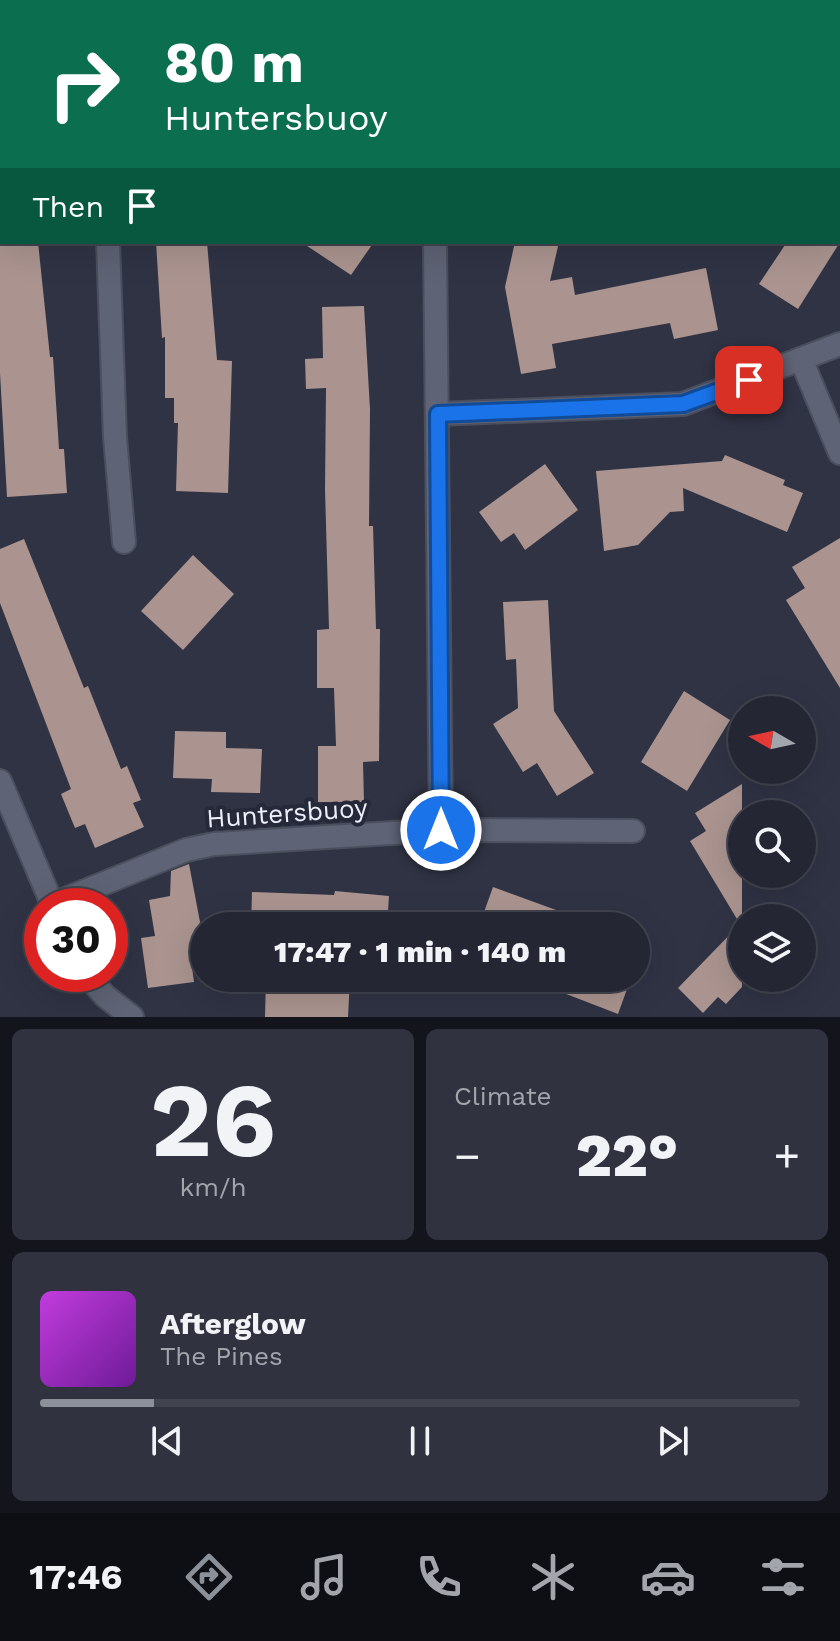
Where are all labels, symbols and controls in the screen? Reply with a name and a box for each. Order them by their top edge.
text: 80 m [164,30,304,96]
icon: right [32,32,136,136]
text: Huntersbuoy [164,97,388,139]
icon: arrive [120,184,164,228]
text: Then [32,189,104,224]
pin [715,346,783,414]
icon: arrive [727,358,771,402]
north arrow [728,696,816,784]
map controls [728,696,816,992]
position arrow [399,788,483,872]
street label: Huntersbuoy [205,792,369,834]
button: search [728,800,816,888]
speed limit sign: 30 [24,888,128,992]
button: layers [728,904,816,992]
text: 17:47 · 1 min · 140 m [274,934,566,969]
text: 26 [150,1059,276,1181]
text: Climate [454,1081,552,1111]
text: 22° [576,1120,678,1191]
text: − [454,1130,481,1182]
text: + [773,1130,800,1182]
text: km/h [180,1172,246,1202]
text: Afterglow [160,1306,306,1341]
text: The Pines [160,1341,283,1371]
icon: previous [145,1419,189,1463]
icon: pause [398,1419,442,1463]
icon: next [651,1419,695,1463]
icon: directions [181,1549,237,1605]
icon: music [296,1549,352,1605]
icon: phone [411,1549,467,1605]
icon: climate [525,1549,581,1605]
icon: car [640,1549,696,1605]
icon: filters [755,1549,811,1605]
text: 17:46 [29,1556,122,1598]

